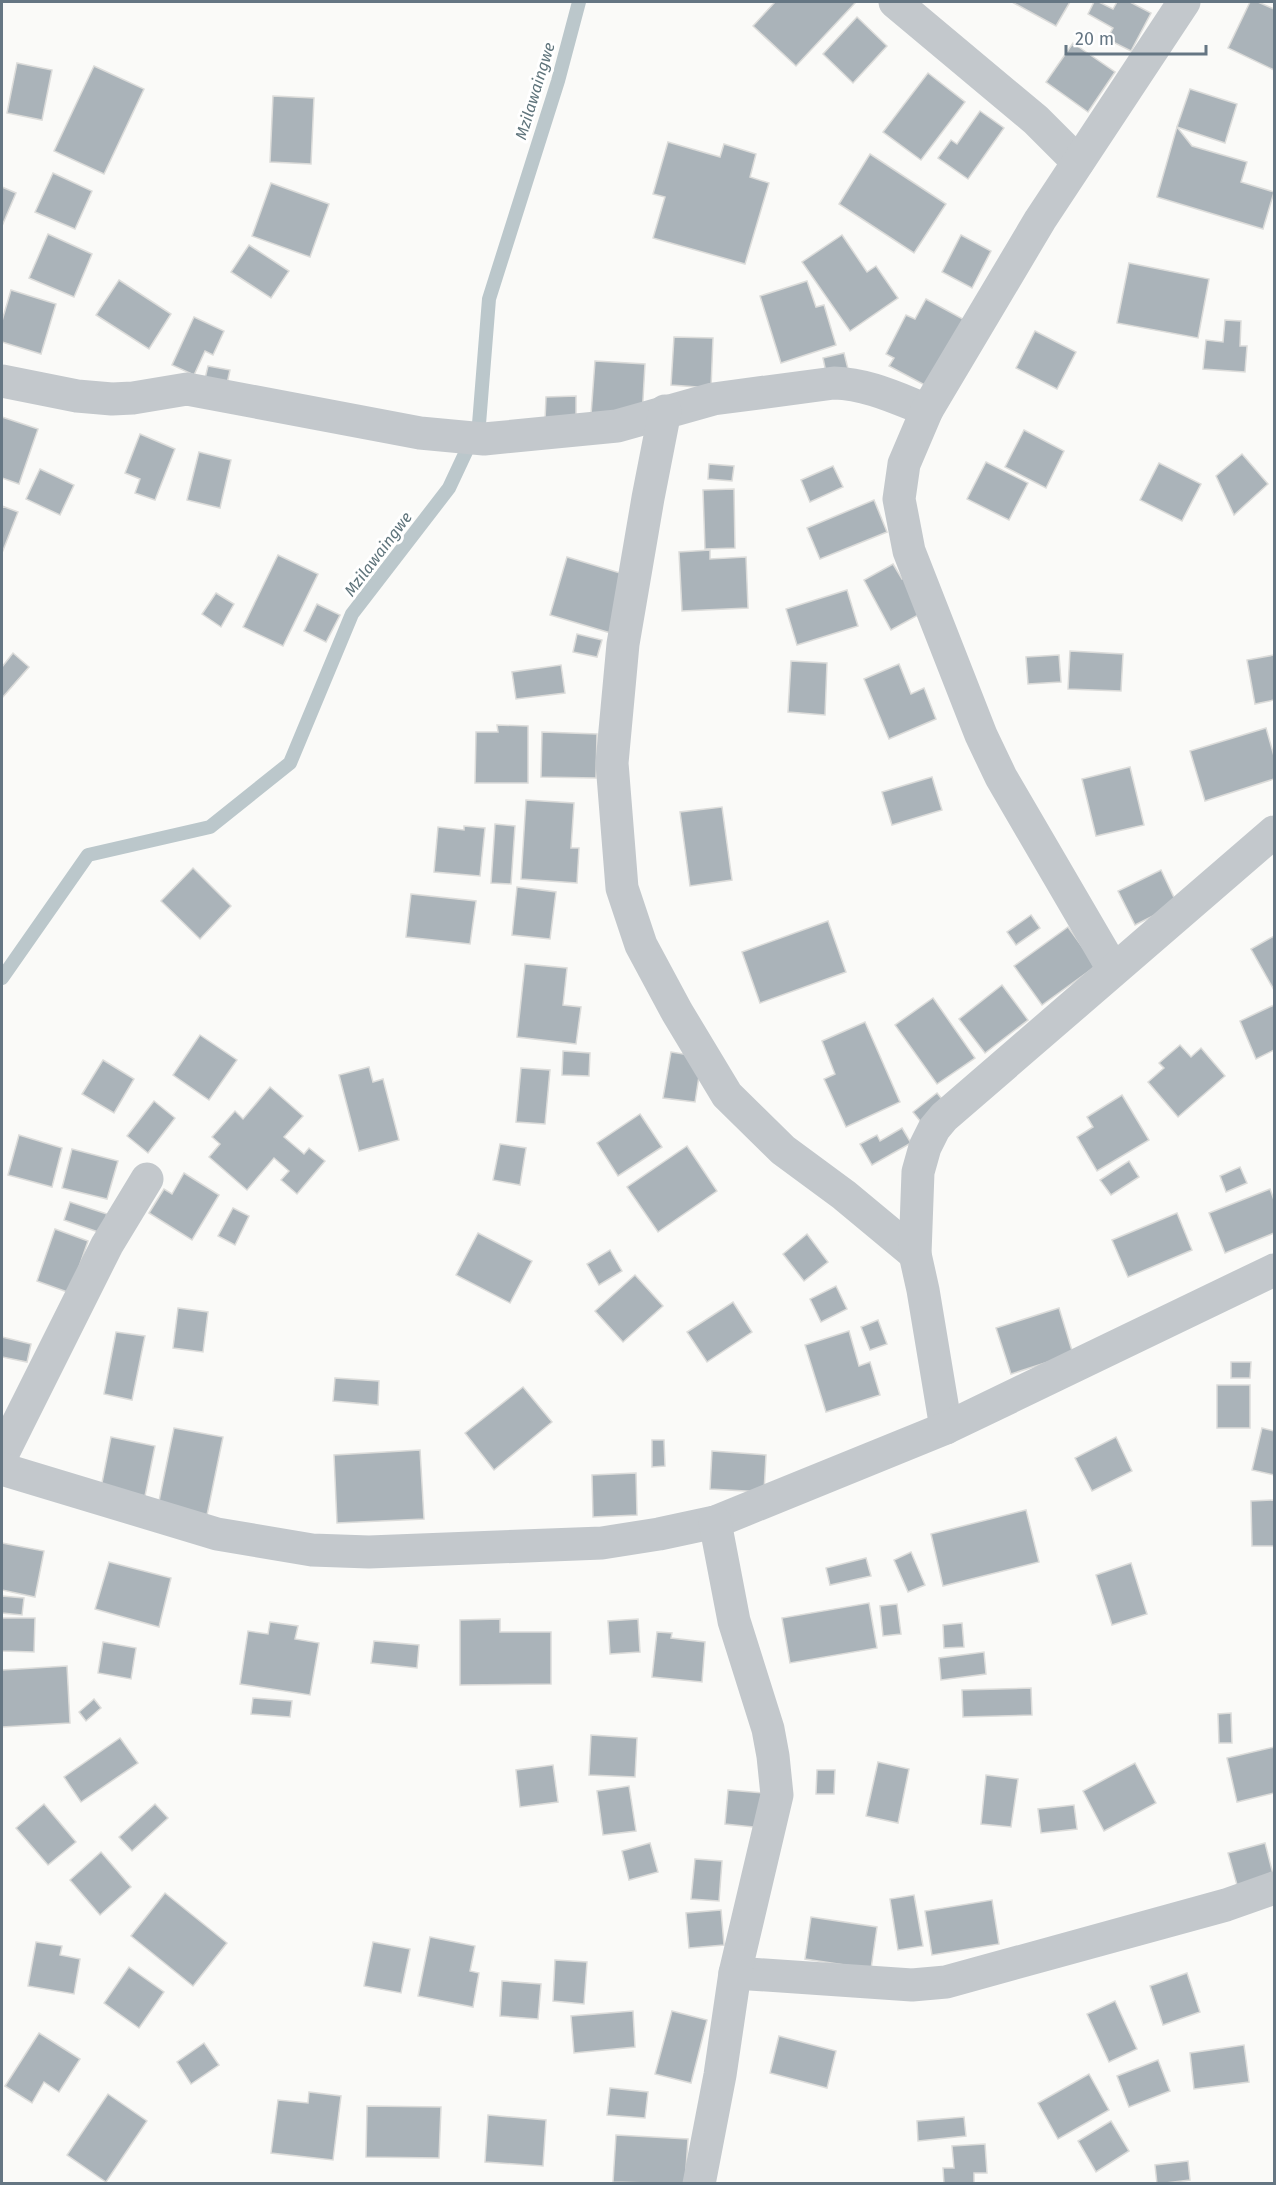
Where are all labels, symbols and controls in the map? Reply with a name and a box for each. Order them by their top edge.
scale bar [1066,18,1206,56]
text: 20 m [1075,28,1114,50]
water label: Mzilawaingwe [511,40,559,142]
water label: Mzilawaingwe [340,508,416,600]

